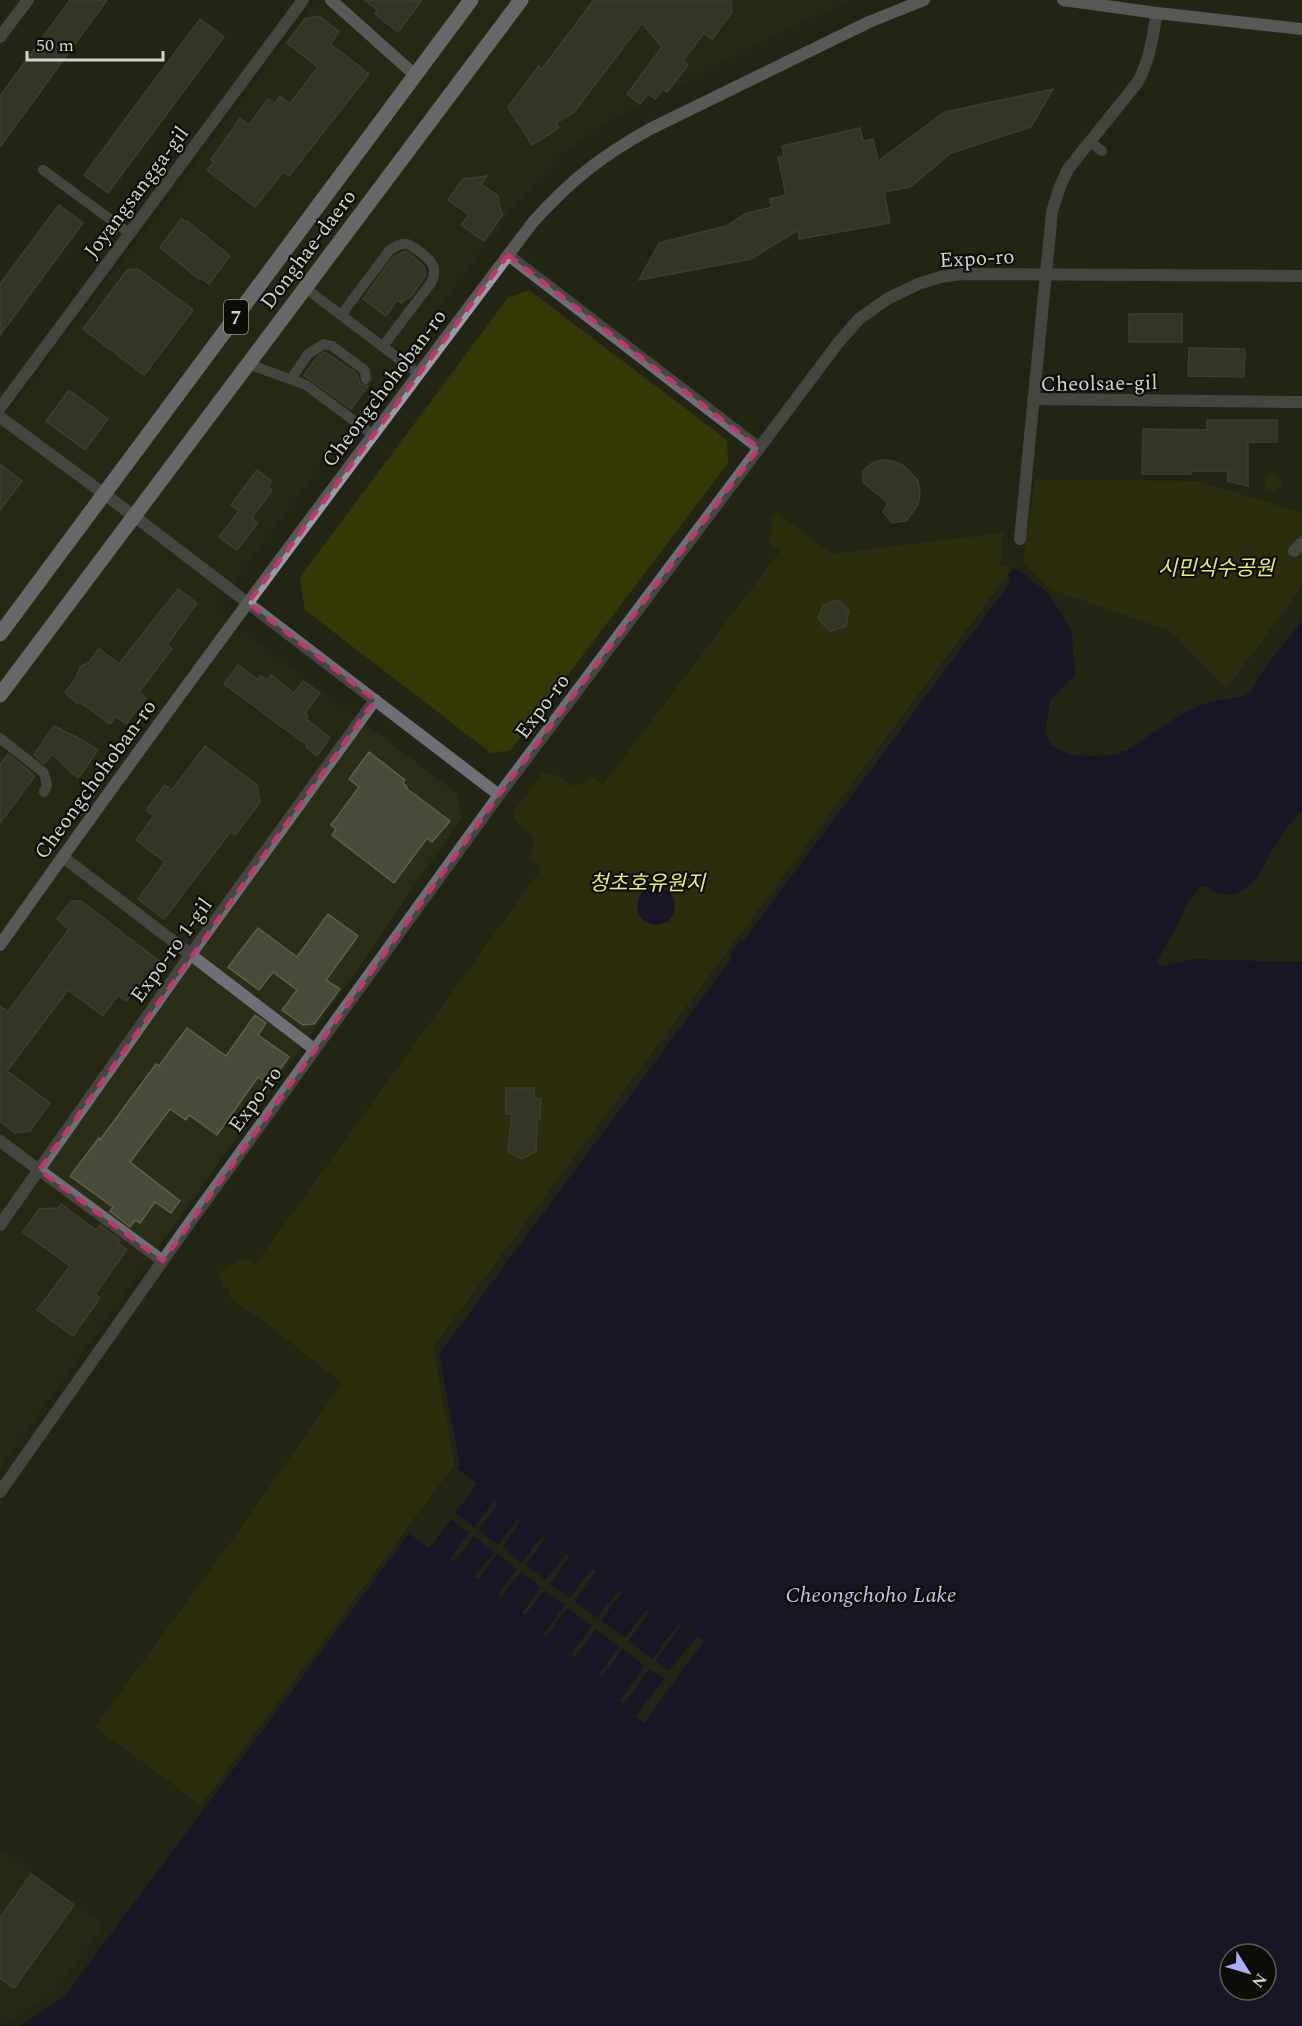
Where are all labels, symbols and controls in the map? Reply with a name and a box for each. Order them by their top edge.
scale bar [27,24,164,62]
text: 50 m [36,32,74,59]
street label: Joyangsangga-gil [76,120,197,266]
street label: Donghae-daero [253,183,365,317]
street label: Expo-ro [939,241,1015,277]
road number: 7 [224,300,248,334]
street label: Cheongchohoban-ro [314,303,455,475]
street label: Cheolsae-gil [1040,367,1158,401]
park label: 시민식수공원 [1158,553,1276,585]
street label: Expo-ro [507,667,578,746]
street label: Cheongchohoban-ro [27,693,165,866]
park label: 청초호유원지 [589,868,707,900]
street label: Expo-ro 1-gil [123,891,221,1010]
street label: Expo-ro [221,1060,291,1139]
water label: Cheongchoho Lake [785,1579,957,1612]
north arrow [1218,1942,1278,2002]
text: N [1246,1968,1273,1993]

